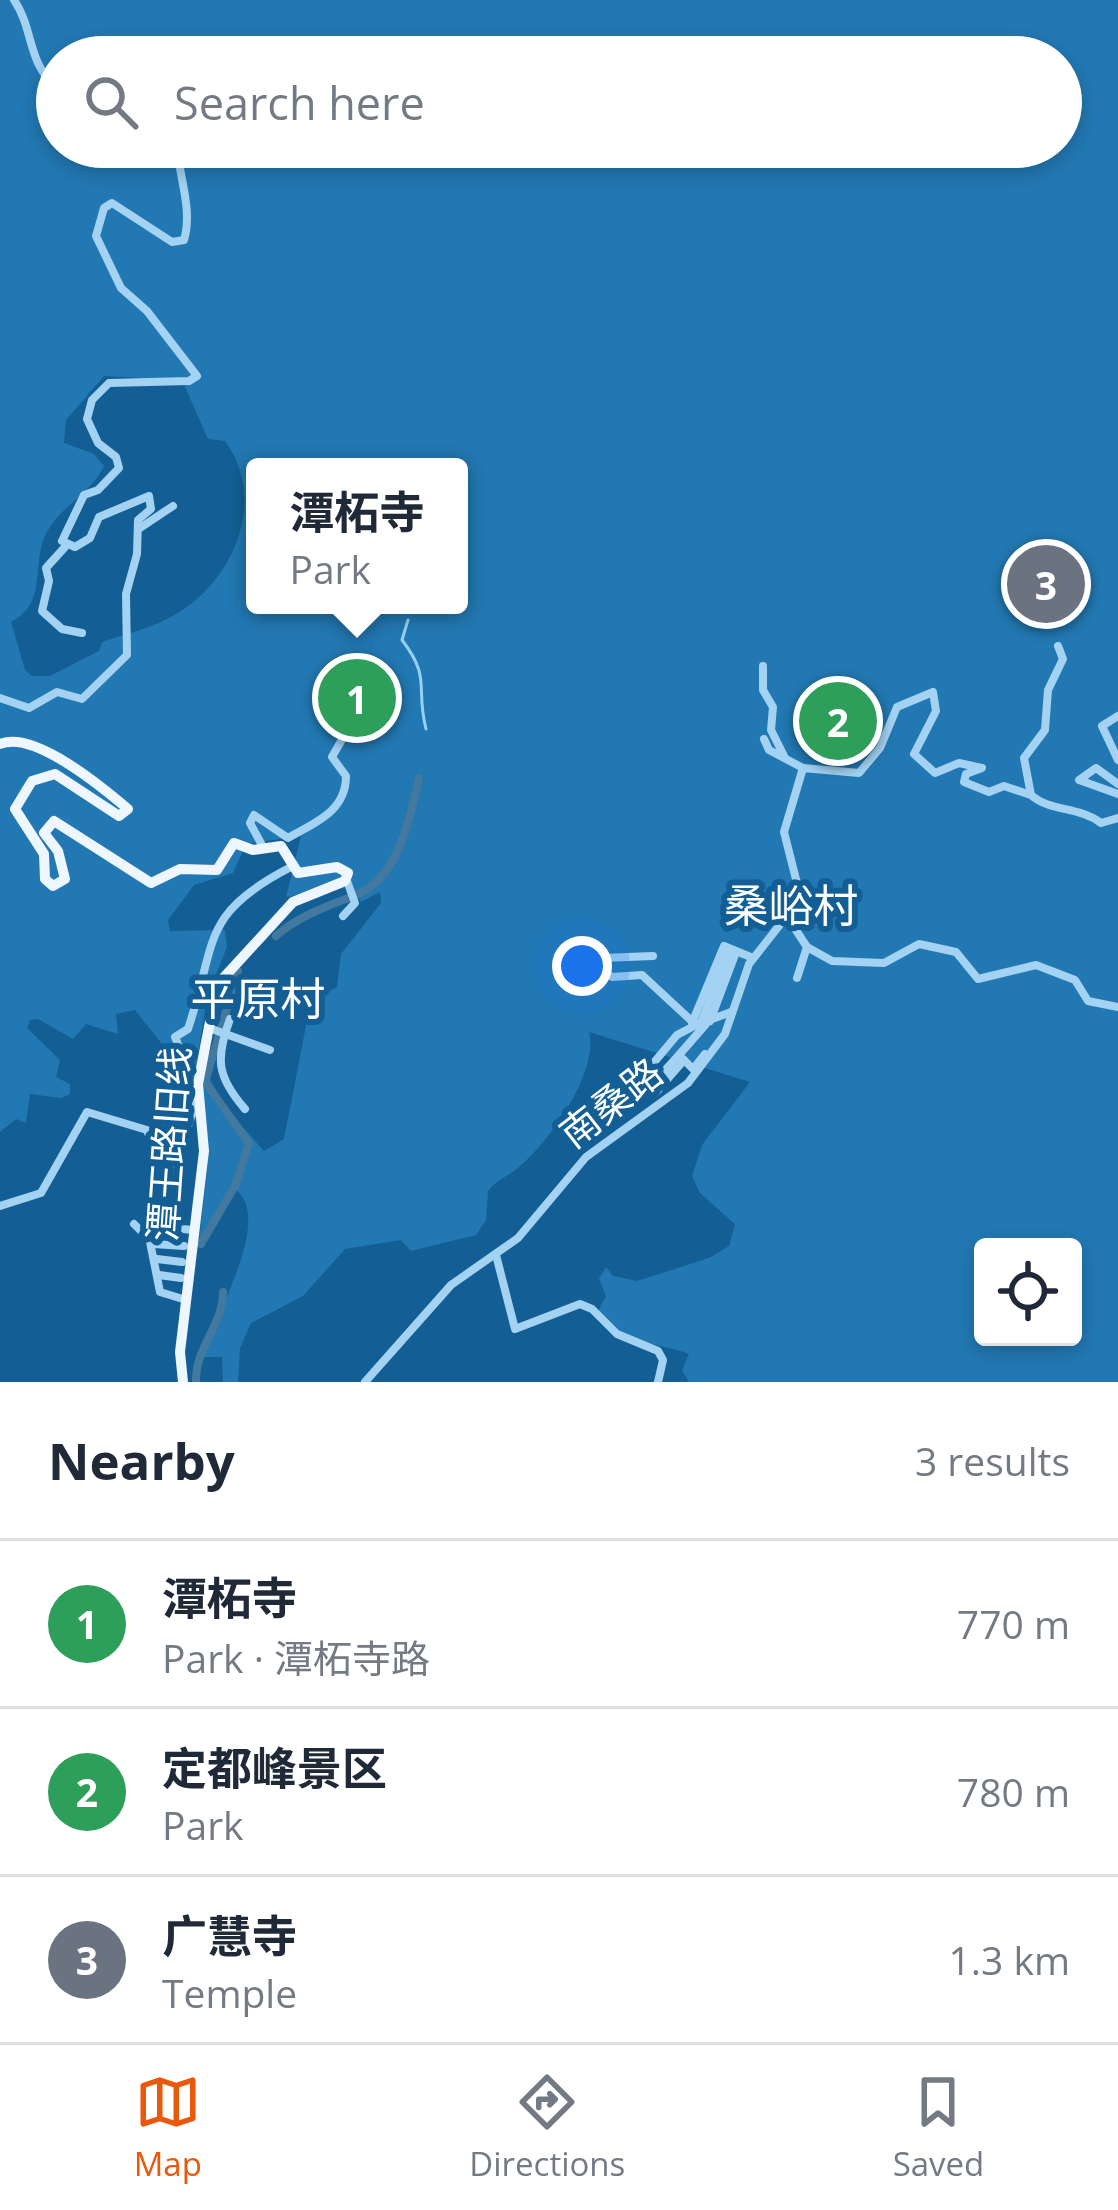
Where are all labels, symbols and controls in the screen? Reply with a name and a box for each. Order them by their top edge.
search box [36,36,1082,168]
icon: search [78,69,144,135]
text: Search here [174,72,425,133]
popup [246,458,468,614]
text: 潭柘寺 [289,481,425,542]
pin: 3 [1007,539,1085,629]
text: Park [289,542,371,595]
pin: 1 [318,653,396,743]
pin: 2 [799,676,877,766]
district label: 桑峪村 [723,874,859,935]
your location [552,936,612,996]
district label: 平原村 [190,967,326,1028]
street label: 潭王路旧线 [134,1045,201,1243]
street label: 南桑路 [548,1045,672,1159]
map controls [974,1238,1082,1346]
button: locate [974,1238,1082,1346]
text: Nearby [48,1425,235,1495]
text: 3 results [915,1434,1070,1487]
text: 潭柘寺 [162,1567,297,1628]
text: 1 [76,1597,98,1650]
text: 770 m [957,1597,1070,1650]
text: Park · 潭柘寺路 [162,1631,430,1684]
text: 定都峰景区 [162,1737,387,1798]
text: 2 [76,1765,98,1818]
text: 780 m [957,1765,1070,1818]
text: Park [162,1798,244,1851]
text: 广慧寺 [162,1905,297,1966]
text: 3 [76,1933,98,1986]
text: 1.3 km [948,1933,1070,1986]
text: Temple [162,1966,297,2019]
tab: Map [134,2069,202,2186]
tab: Directions [469,2069,625,2186]
tab: Saved [893,2069,984,2186]

